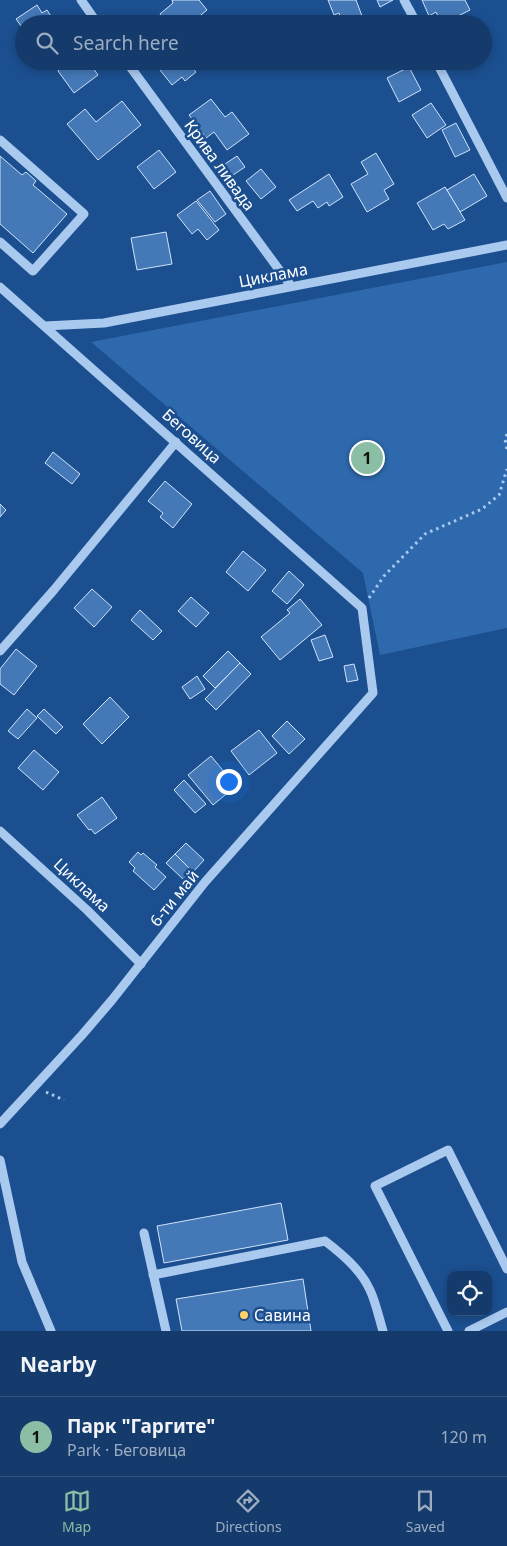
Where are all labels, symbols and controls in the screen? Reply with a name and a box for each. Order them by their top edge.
search box [15,15,492,70]
icon: search [33,29,61,57]
text: Search here [73,30,179,56]
street label: Крива ливада [179,115,261,215]
street label: Циклама [237,258,309,292]
street label: Беговица [158,404,226,468]
pin: 1 [351,439,383,477]
your location [216,769,242,795]
street label: Циклама [49,853,115,917]
street label: 6-ти май [144,865,204,931]
map controls [447,1271,492,1316]
button: locate [447,1271,492,1316]
place label: Савина [254,1304,311,1326]
marker: Савина [238,1309,250,1321]
text: Nearby [20,1350,96,1378]
text: Парк "Гаргите" [67,1413,215,1439]
text: 1 [31,1426,41,1448]
text: 120 m [440,1426,487,1448]
text: Park · Беговица [67,1439,186,1461]
tab: Map [62,1487,91,1536]
tab: Directions [215,1487,282,1536]
tab: Saved [406,1487,445,1536]

